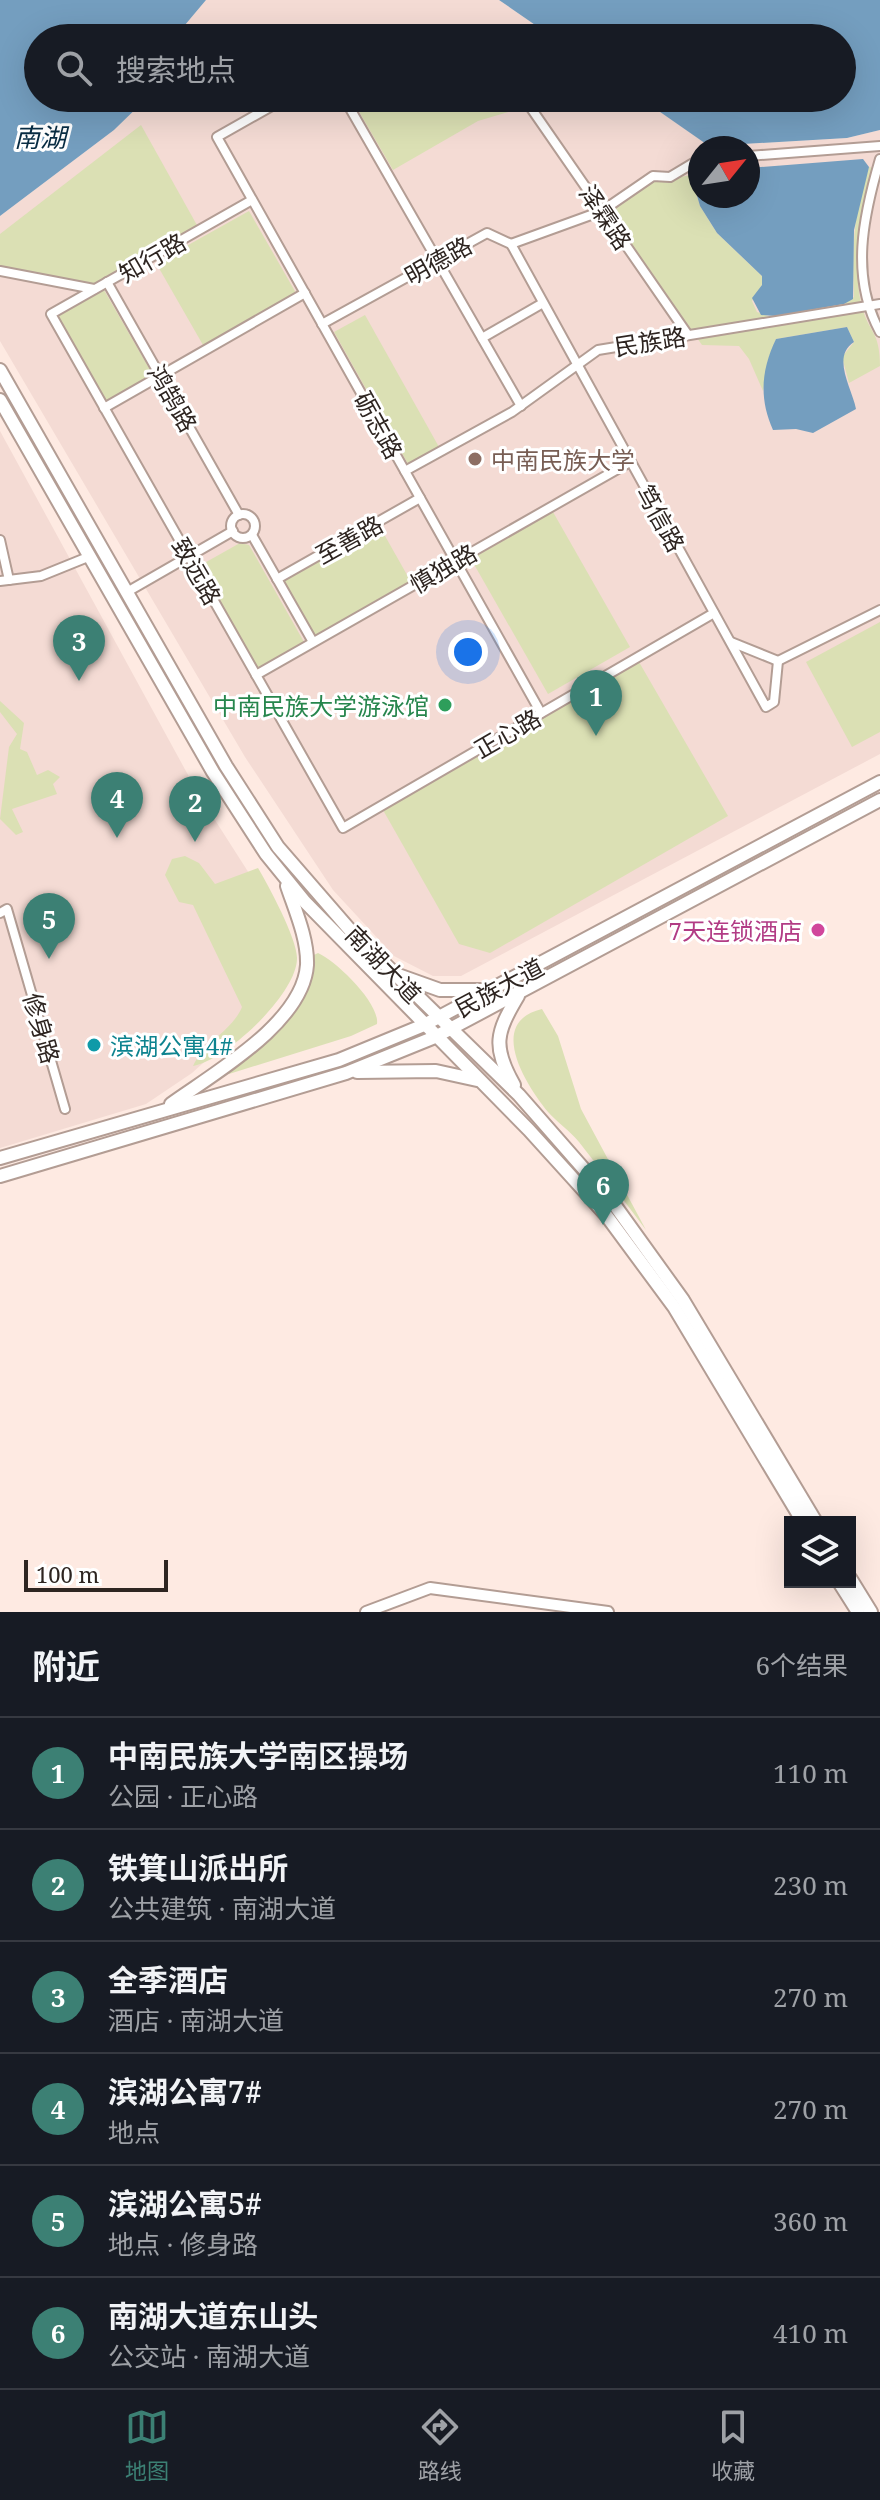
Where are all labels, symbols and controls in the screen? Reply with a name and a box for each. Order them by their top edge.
search box [24,24,856,112]
icon: search [52,46,96,90]
text: 搜索地点 [116,49,236,90]
water label: 南湖 [14,119,70,155]
north arrow [688,136,760,208]
street label: 泽霖路 [572,178,640,256]
street label: 知行路 [113,225,191,289]
street label: 明德路 [399,228,477,292]
street label: 民族路 [612,319,688,363]
street label: 鸿鹄路 [141,359,205,437]
street label: 砺志路 [347,386,411,464]
place label: 中南民族大学 [491,443,635,476]
marker: 中南民族大学 [466,450,484,468]
street label: 笃信路 [629,479,693,557]
street label: 至善路 [310,507,388,571]
street label: 致远路 [165,532,229,610]
street label: 慎独路 [404,536,482,600]
pin: 3 [53,615,105,681]
your location [448,632,488,672]
pin: 1 [570,670,622,736]
place label: 中南民族大学游泳馆 [213,689,429,722]
marker: 中南民族大学游泳馆 [436,696,454,714]
street label: 正心路 [468,701,546,765]
pin: 4 [91,772,143,838]
pin: 2 [169,776,221,842]
pin: 5 [23,893,75,959]
place label: 7天连锁酒店 [669,914,802,947]
street label: 南湖大道 [339,918,429,1010]
marker: 7天连锁酒店 [809,921,827,939]
street label: 民族大道 [449,950,549,1024]
street label: 修身路 [16,989,68,1067]
place label: 滨湖公寓4# [110,1029,233,1062]
marker: 滨湖公寓4# [85,1036,103,1054]
pin: 6 [577,1159,629,1225]
map controls [784,1516,856,1588]
button: layers [784,1516,856,1588]
scale bar [24,1556,168,1592]
text: 100 m [36,1559,99,1589]
text: 附近 [32,1643,100,1689]
text: 6个结果 [755,1647,848,1683]
text: 中南民族大学南区操场 [108,1735,408,1776]
text: 1 [51,1755,65,1791]
text: 110 m [773,1755,848,1791]
text: 公园 · 正心路 [108,1778,258,1814]
text: 铁箕山派出所 [108,1847,288,1888]
text: 2 [51,1867,65,1903]
text: 230 m [773,1867,848,1903]
text: 公共建筑 · 南湖大道 [108,1890,336,1926]
text: 全季酒店 [108,1959,228,2000]
text: 3 [51,1979,65,2015]
text: 270 m [773,1979,848,2015]
text: 酒店 · 南湖大道 [108,2002,284,2038]
text: 滨湖公寓7# [108,2071,262,2112]
text: 4 [51,2091,65,2127]
text: 270 m [773,2091,848,2127]
text: 地点 [108,2114,160,2150]
text: 滨湖公寓5# [108,2183,262,2224]
text: 5 [51,2203,65,2239]
text: 360 m [773,2203,848,2239]
text: 地点 · 修身路 [108,2226,258,2262]
text: 南湖大道东山头 [108,2295,318,2336]
text: 6 [51,2315,65,2351]
text: 410 m [773,2315,848,2351]
text: 公交站 · 南湖大道 [108,2338,310,2374]
tab: 地图 [125,2405,169,2485]
tab: 路线 [418,2405,462,2485]
tab: 收藏 [711,2405,755,2485]

